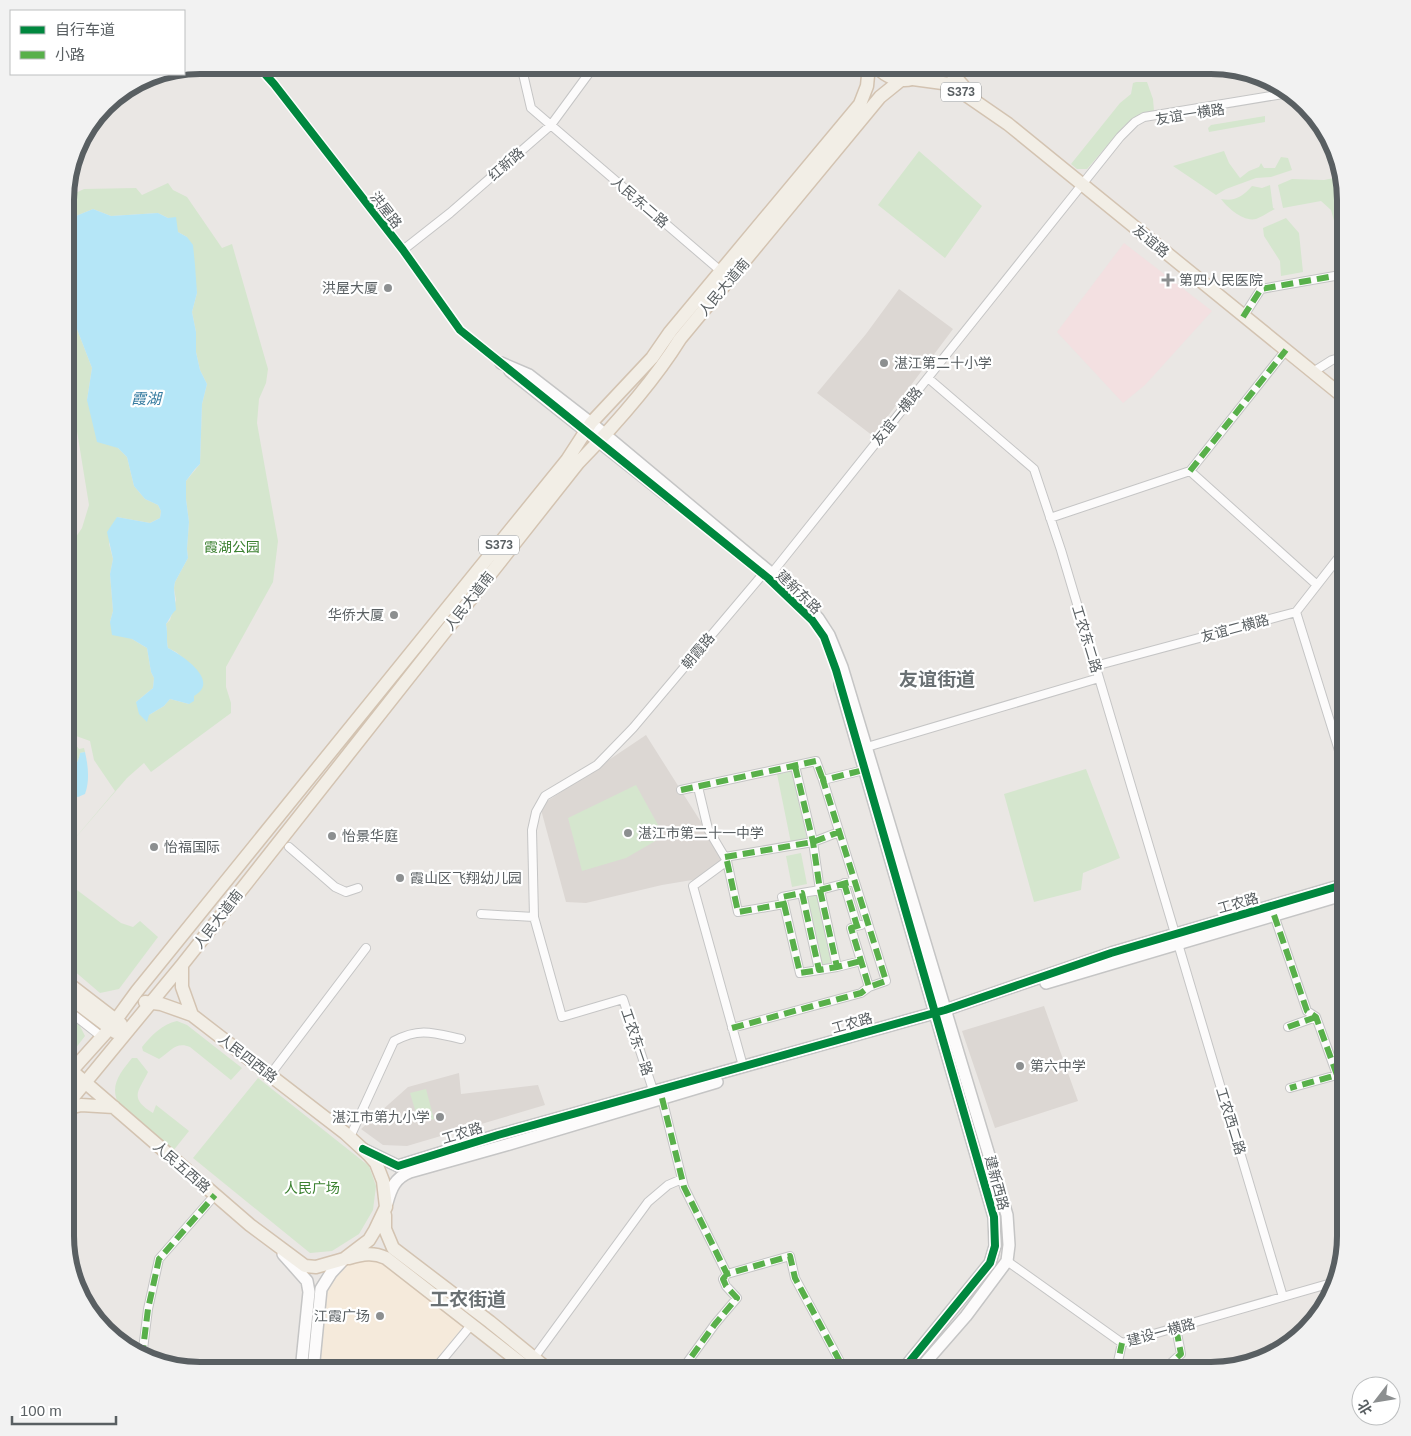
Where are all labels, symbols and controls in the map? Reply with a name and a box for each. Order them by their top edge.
legend [10,10,185,75]
text: 自行车道 [55,21,115,38]
text: 小路 [55,46,85,63]
road number: S373 [941,82,981,101]
street label: 友谊一横路 [1154,101,1226,127]
street label: 红新路 [485,144,527,184]
street label: 人民东二路 [608,173,672,231]
street label: 洪屋路 [367,189,405,231]
street label: 友谊路 [1130,221,1172,261]
street label: 人民大道南 [695,255,753,319]
place label: 第四人民医院 [1179,272,1263,288]
marker: 第四人民医院 [1161,273,1175,287]
place label: 洪屋大厦 [322,280,378,296]
marker: 洪屋大厦 [382,282,394,294]
place label: 湛江第二十小学 [894,355,992,371]
marker: 湛江第二十小学 [878,357,890,369]
street label: 友谊一横路 [869,384,925,448]
water label: 霞湖 [131,390,163,407]
road number: S373 [479,536,519,554]
park label: 霞湖公园 [204,539,260,555]
street label: 建新东路 [773,567,825,617]
street label: 人民大道南 [441,568,497,634]
street label: 工农东二路 [1069,603,1105,675]
place label: 华侨大厦 [328,607,384,623]
marker: 华侨大厦 [388,609,400,621]
street label: 友谊二横路 [1199,611,1271,645]
street label: 朝霞路 [678,630,718,672]
district label: 友谊街道 [899,669,975,690]
place label: 湛江市第二十一中学 [638,825,764,841]
marker: 湛江市第二十一中学 [622,827,634,839]
place label: 怡景华庭 [342,828,398,844]
marker: 怡景华庭 [326,830,338,842]
place label: 怡福国际 [164,839,220,855]
marker: 怡福国际 [148,841,160,853]
place label: 霞山区飞翔幼儿园 [410,870,522,886]
marker: 霞山区飞翔幼儿园 [394,872,406,884]
street label: 人民大道南 [190,886,246,952]
street label: 工农路 [1216,890,1260,916]
street label: 工农东一路 [618,1006,656,1078]
street label: 工农路 [830,1010,874,1036]
street label: 人民四西路 [215,1030,281,1086]
place label: 第六中学 [1030,1058,1086,1074]
marker: 第六中学 [1014,1060,1026,1072]
street label: 工农西二路 [1213,1085,1249,1157]
place label: 湛江市第九小学 [332,1109,430,1125]
marker: 湛江市第九小学 [434,1111,446,1123]
street label: 工农路 [440,1119,484,1147]
street label: 人民五西路 [150,1138,214,1196]
street label: 建新西路 [982,1154,1012,1212]
park label: 人民广场 [284,1180,340,1196]
district label: 工农街道 [430,1289,506,1310]
place label: 江霞广场 [314,1308,370,1324]
marker: 江霞广场 [374,1310,386,1322]
street label: 建设一横路 [1125,1315,1197,1349]
north arrow [1351,1376,1401,1426]
scale bar [12,1394,116,1426]
text: 北 [1354,1398,1375,1418]
text: 100 m [20,1402,62,1419]

